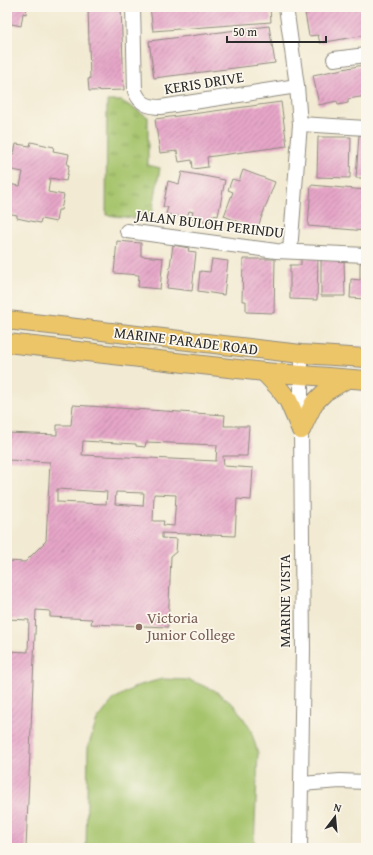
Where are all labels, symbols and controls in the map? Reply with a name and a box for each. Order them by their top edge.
scale bar [227,18,326,44]
text: 50 m [233,23,257,40]
street label: KERIS DRIVE [163,66,246,99]
street label: JALAN BULOH PERINDU [133,204,285,243]
street label: MARINE PARADE ROAD [113,321,259,360]
street label: MARINE VISTA [274,554,295,648]
place label: Victoria Junior College [145,607,235,645]
marker: Victoria Junior College [134,622,144,632]
north arrow [315,797,355,837]
text: N [332,799,344,816]

